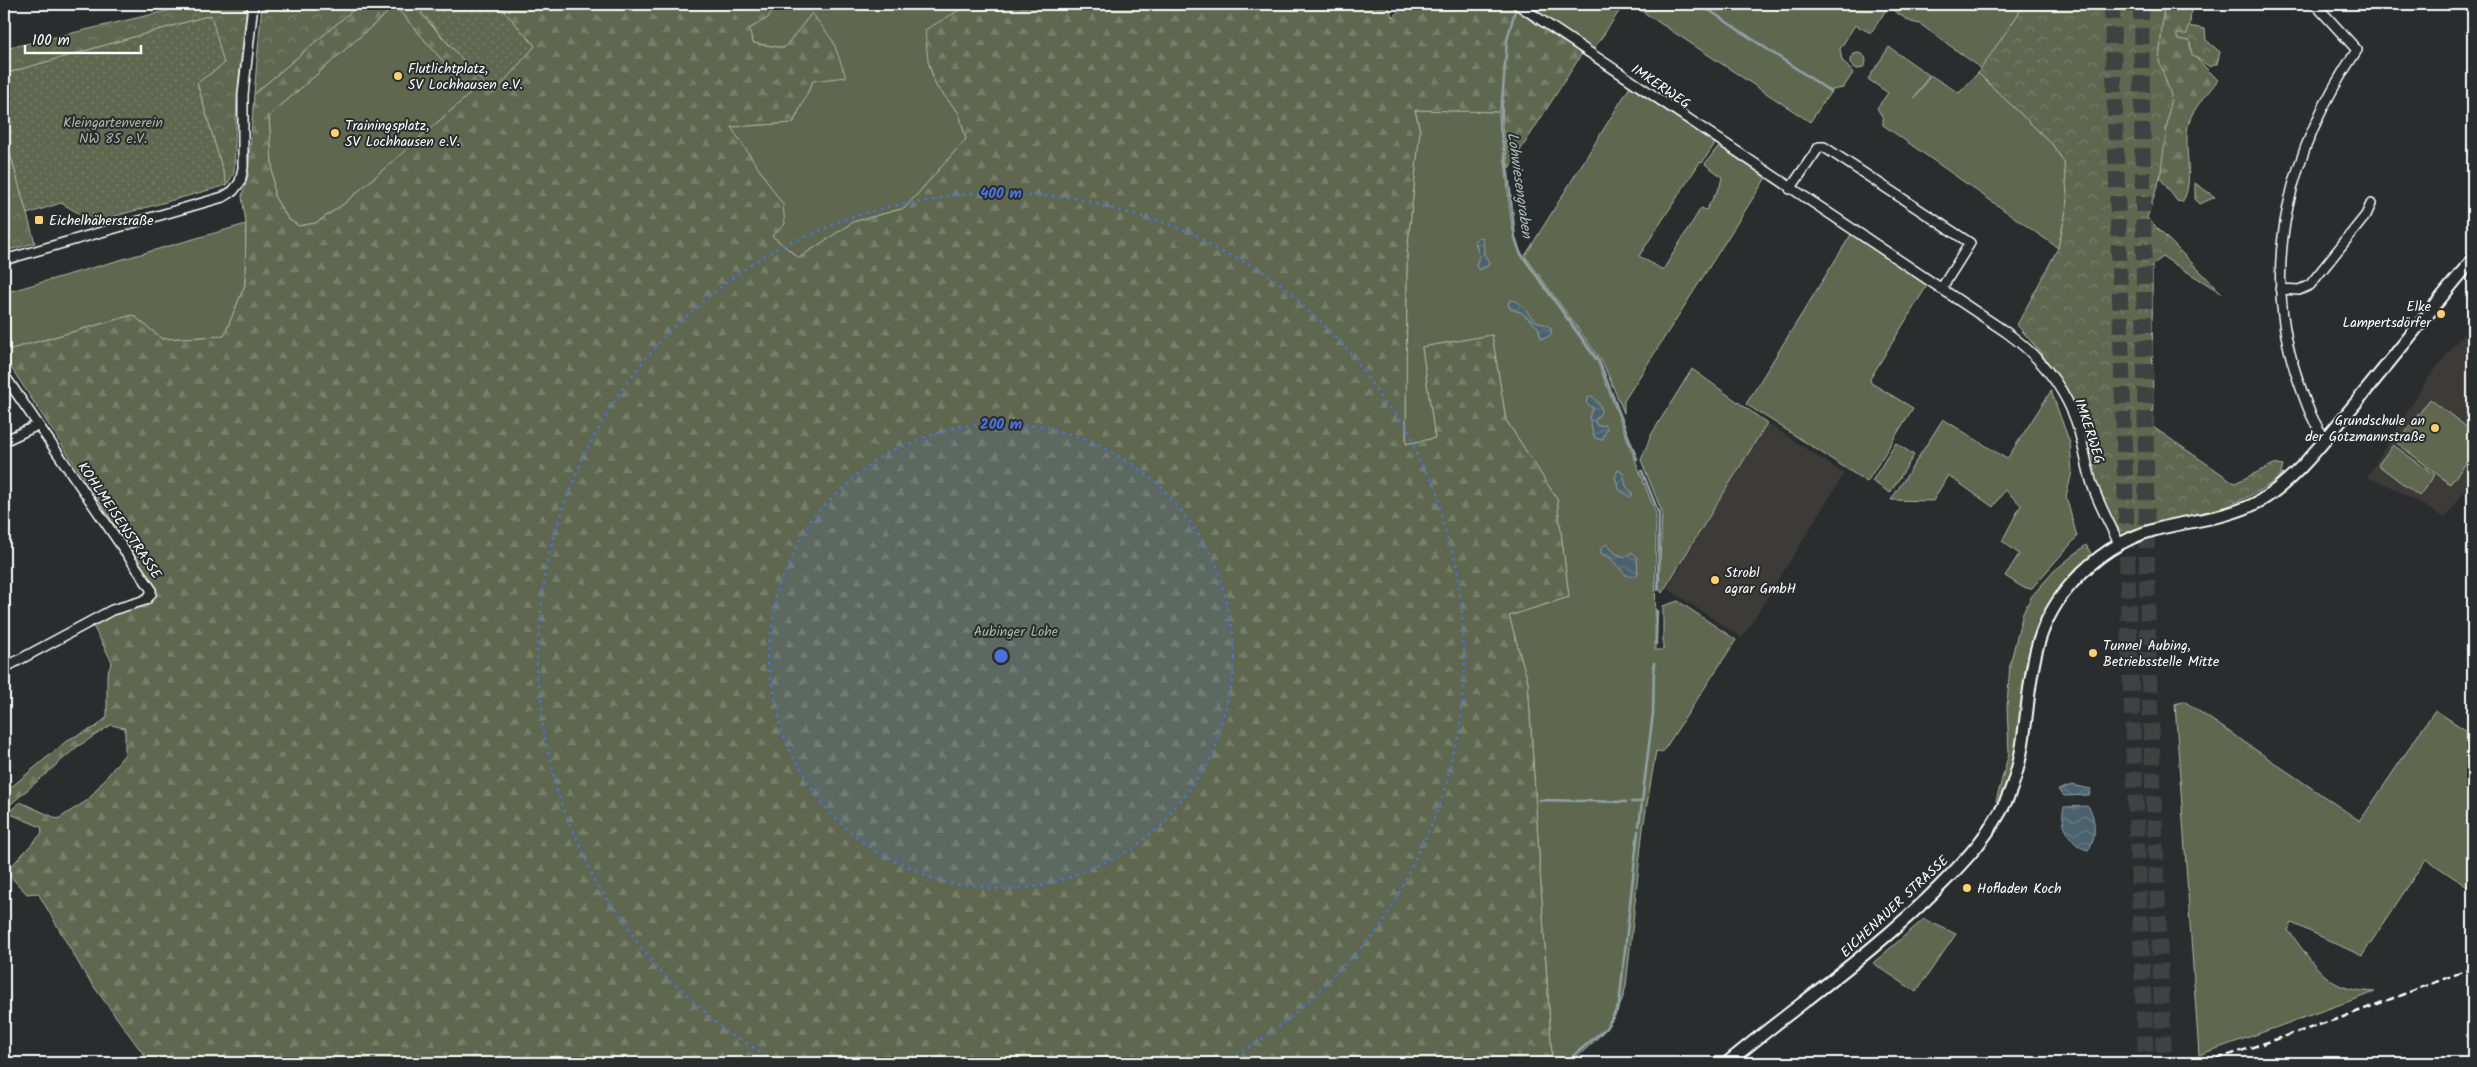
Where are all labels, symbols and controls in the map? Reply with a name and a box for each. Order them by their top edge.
scale bar [25,22,141,54]
text: 100 m [32,29,70,53]
place label: Flutlichtplatz, SV Lochhausen e.V. [408,58,523,96]
street label: IMKERWEG [1626,59,1695,115]
marker: Flutlichtplatz, SV Lochhausen e.V. [392,70,404,82]
park label: Kleingartenverein NW 85 e.V. [63,112,163,150]
place label: Trainingsplatz, SV Lochhausen e.V. [345,115,460,153]
marker: Trainingsplatz, SV Lochhausen e.V. [329,127,341,139]
water label: Lohwiesengraben [1500,131,1538,240]
text: 400 m [980,182,1022,206]
place label: Eichelhäherstraße [49,210,154,232]
marker: Eichelhäherstraße [33,214,45,226]
place label: Elke Lampertsdörfer [2342,296,2432,334]
marker: Elke Lampertsdörfer [2435,308,2447,320]
street label: IMKERWEG [2068,396,2110,467]
place label: Grundschule an der Gotzmannstraße [2305,410,2426,448]
text: 200 m [980,413,1022,437]
marker: Grundschule an der Gotzmannstraße [2429,422,2441,434]
street label: KOHLMEISENSTRASSE [72,458,167,584]
place label: Strobl agrar GmbH [1725,562,1796,600]
marker: Strobl agrar GmbH [1709,574,1721,586]
park label: Aubinger Lohe [974,621,1059,643]
place label: Tunnel Aubing, Betriebsstelle Mitte [2103,635,2220,673]
centre of rings [992,647,1010,665]
marker: Tunnel Aubing, Betriebsstelle Mitte [2087,647,2099,659]
street label: EICHENAUER STRASSE [1835,850,1955,963]
place label: Hofladen Koch [1977,878,2062,900]
marker: Hofladen Koch [1961,882,1973,894]

